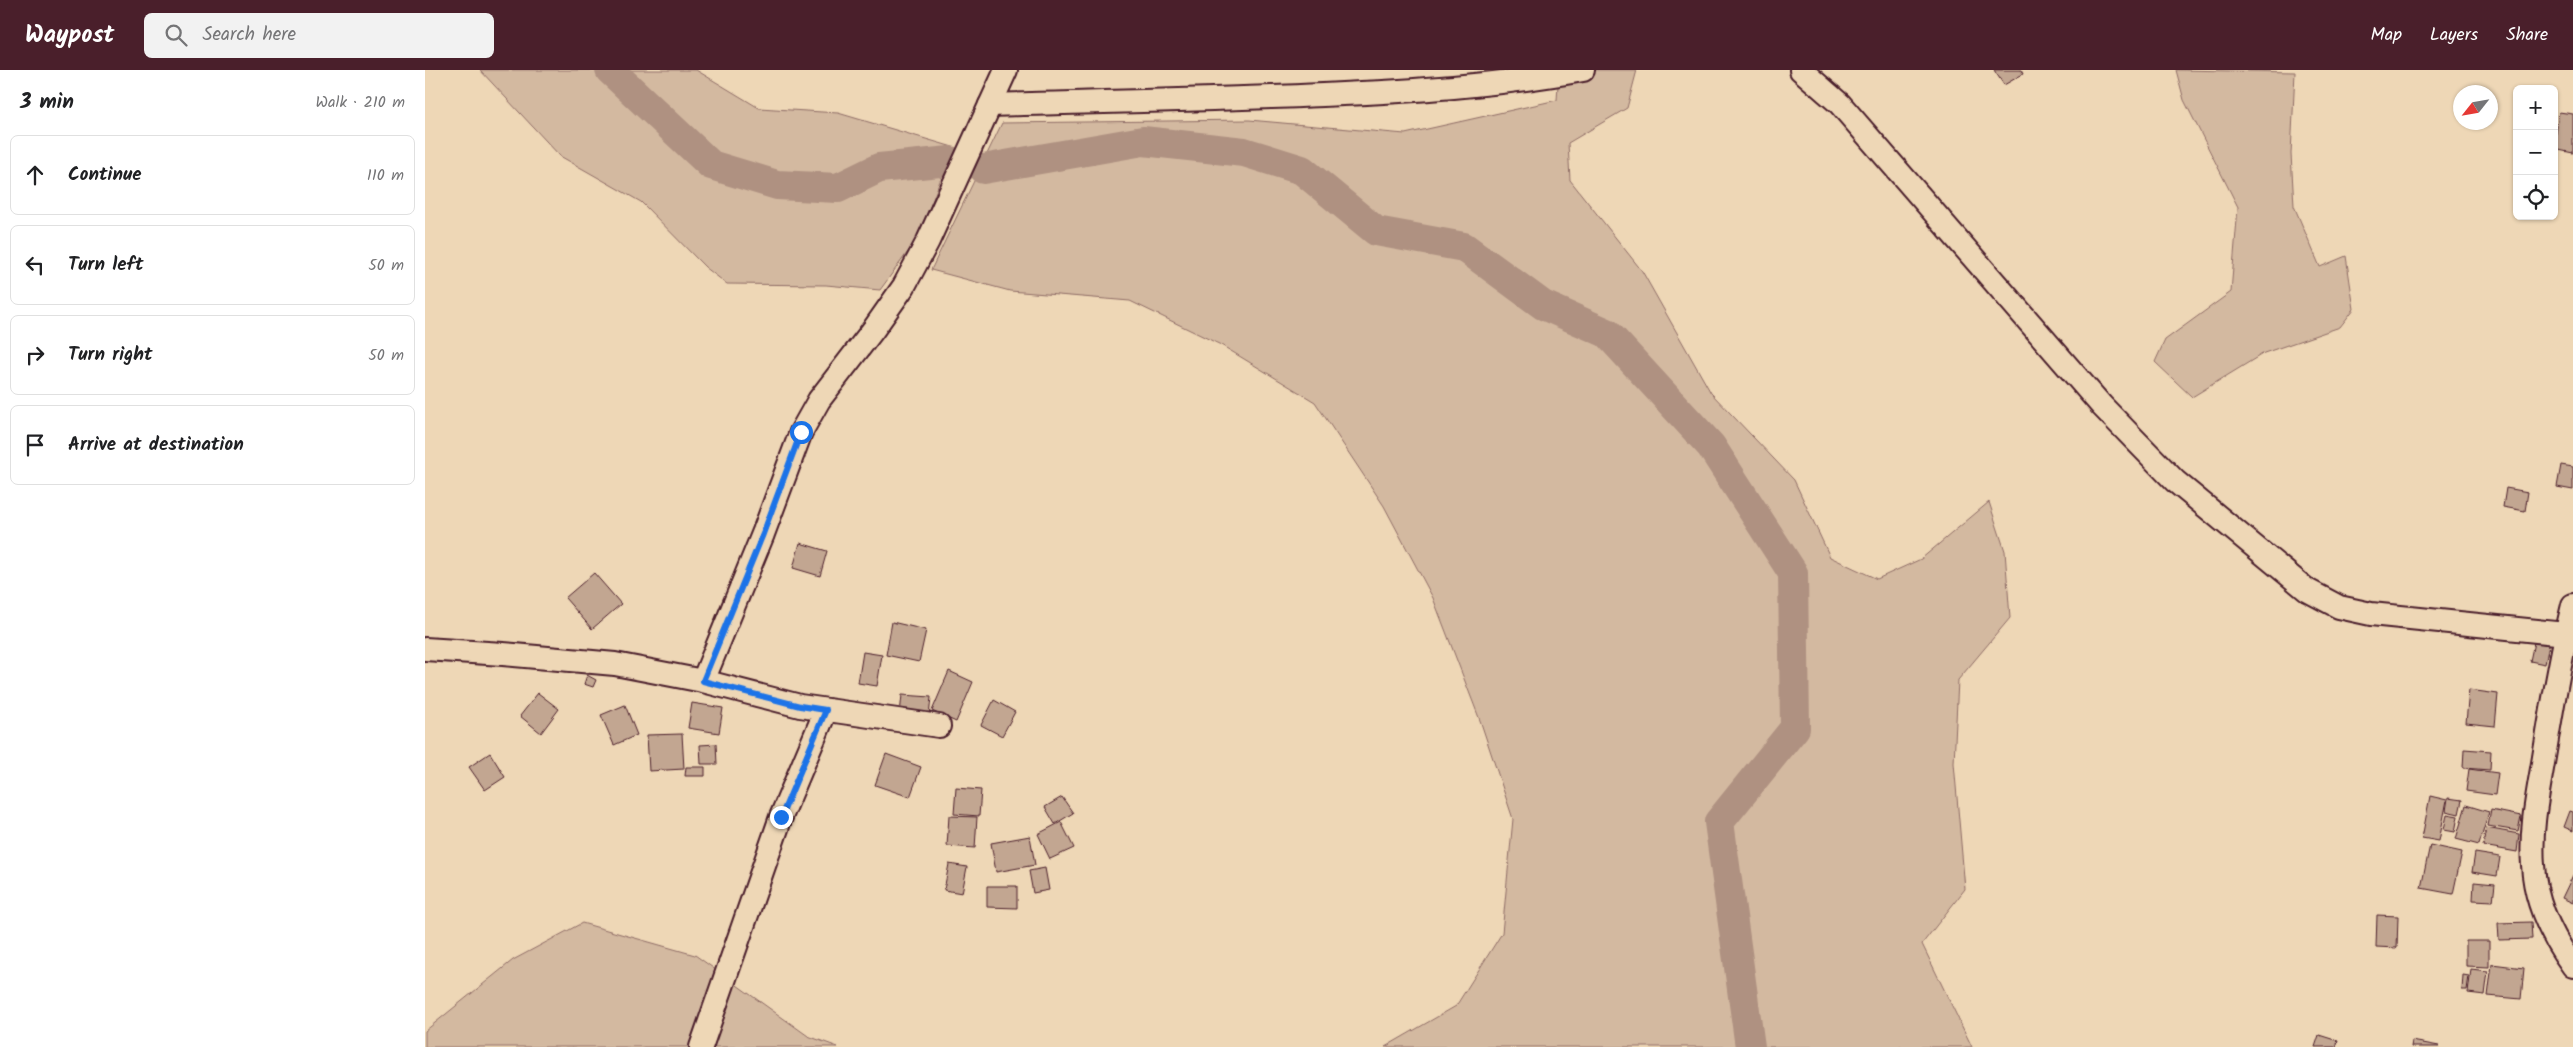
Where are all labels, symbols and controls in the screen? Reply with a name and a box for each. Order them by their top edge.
search box [144,13,494,58]
text: Waypost [25,16,114,55]
text: Search here [202,20,296,50]
icon: search [162,21,190,49]
text: Map [2371,21,2402,50]
text: Layers [2430,21,2478,50]
text: Share [2506,21,2548,50]
north arrow [2453,85,2498,130]
map controls [2513,85,2558,220]
button: + [2513,85,2558,130]
text: 3 min [20,86,74,119]
text: Walk · 210 m [315,90,405,115]
button: − [2513,130,2558,175]
text: Continue [68,160,141,190]
icon: ahead [21,161,49,189]
text: 110 m [367,163,404,188]
button: locate [2513,175,2558,220]
text: Turn left [68,250,143,280]
icon: left [21,251,49,279]
text: 50 m [368,253,404,278]
text: Turn right [68,340,153,370]
icon: right [21,341,49,369]
text: 50 m [368,343,404,368]
route start [790,421,813,444]
text: Arrive at destination [68,430,244,460]
icon: arrive [21,431,49,459]
route end [770,806,793,829]

